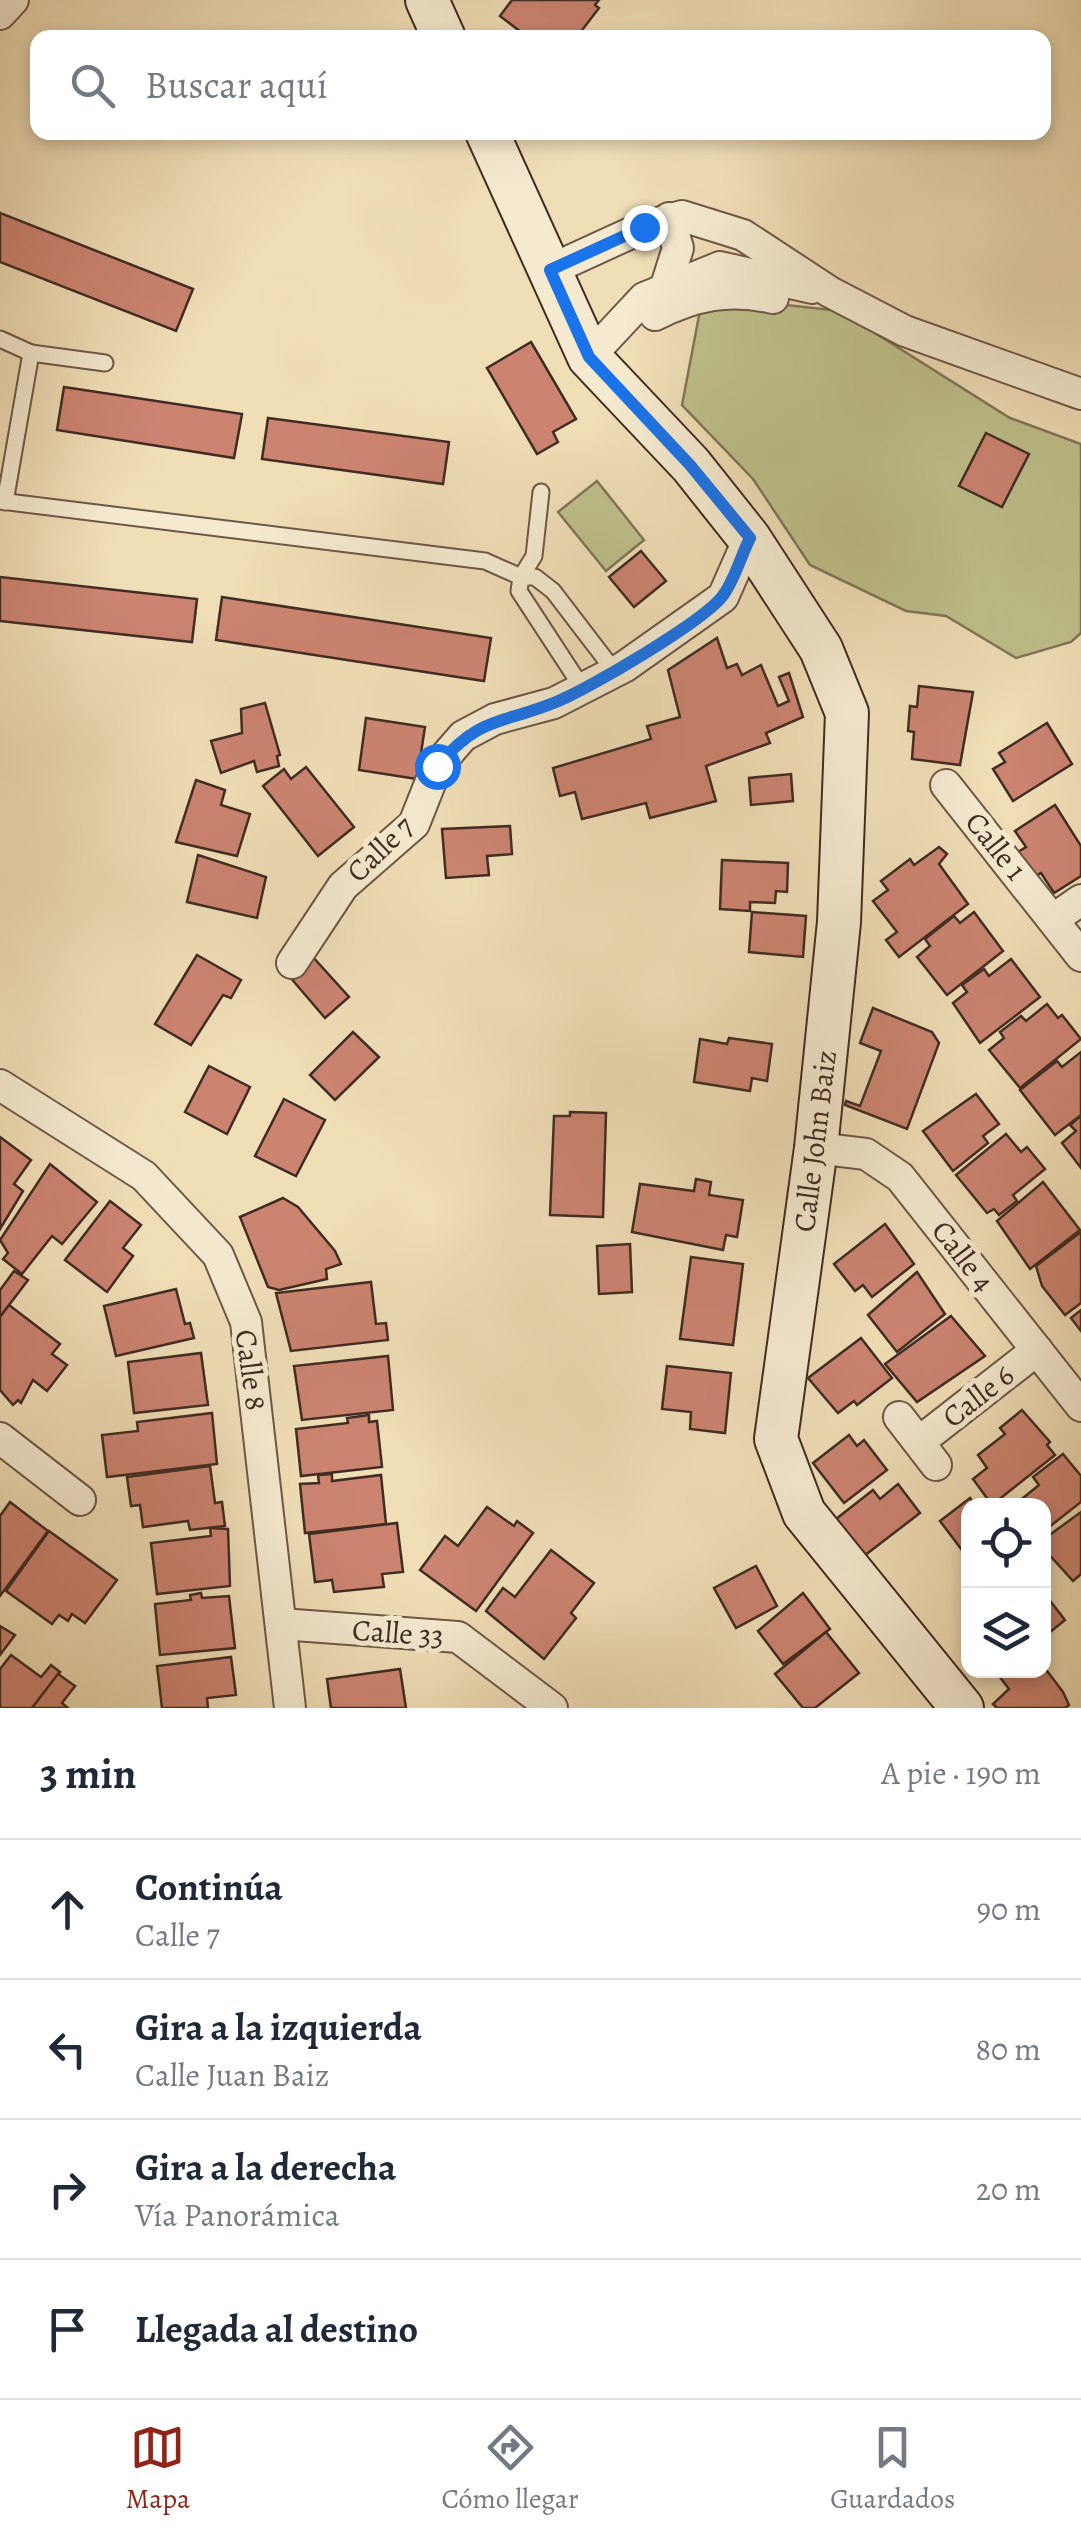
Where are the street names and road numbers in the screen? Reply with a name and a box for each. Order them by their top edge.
street label: Calle 1 [956,803,1036,889]
street label: Calle 7 [338,807,423,891]
street label: Calle John Baiz [784,1048,846,1234]
street label: Calle 4 [922,1212,1004,1300]
street label: Calle 8 [226,1327,276,1413]
street label: Calle 6 [934,1355,1022,1437]
street label: Calle 33 [351,1610,445,1656]

